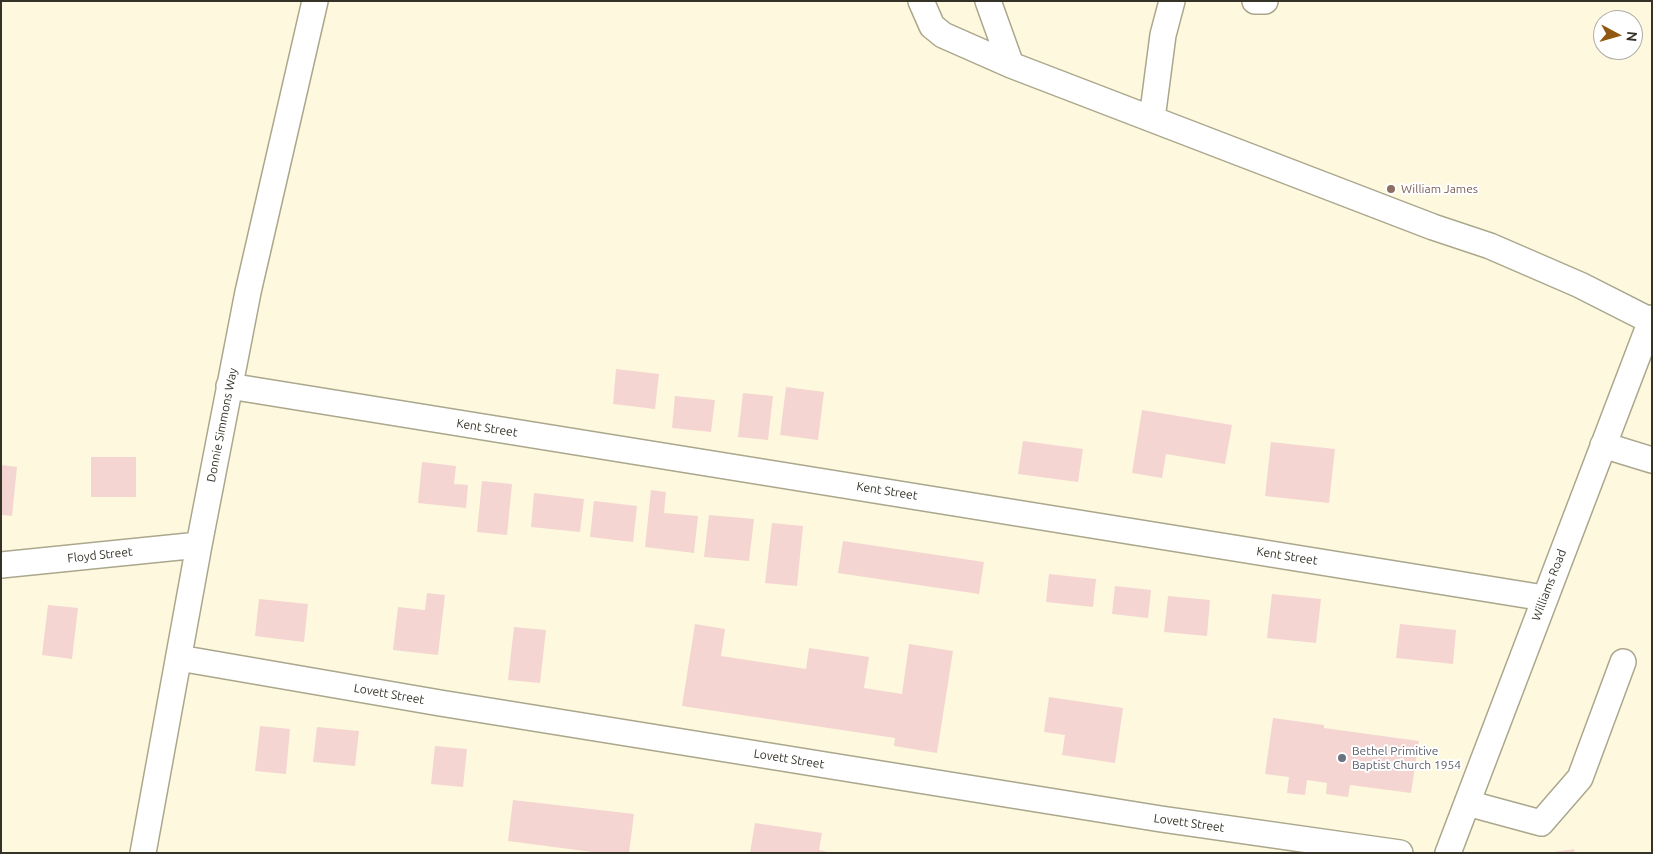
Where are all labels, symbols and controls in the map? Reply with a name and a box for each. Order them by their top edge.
north arrow [1593,10,1643,60]
text: N [1623,30,1640,42]
place label: William James [1401,182,1478,196]
marker: William James [1385,183,1397,195]
street label: Donnie Simmons Way [204,367,240,483]
street label: Kent Street [455,416,519,440]
street label: Kent Street [855,479,919,503]
street label: Floyd Street [67,544,133,566]
street label: Kent Street [1255,544,1319,568]
street label: Williams Road [1529,547,1569,623]
street label: Lovett Street [353,681,425,707]
place label: Bethel Primitive Baptist Church 1954 [1352,744,1461,772]
street label: Lovett Street [753,746,825,772]
marker: Bethel Primitive Baptist Church 1954 [1336,752,1348,764]
street label: Lovett Street [1153,811,1225,835]

